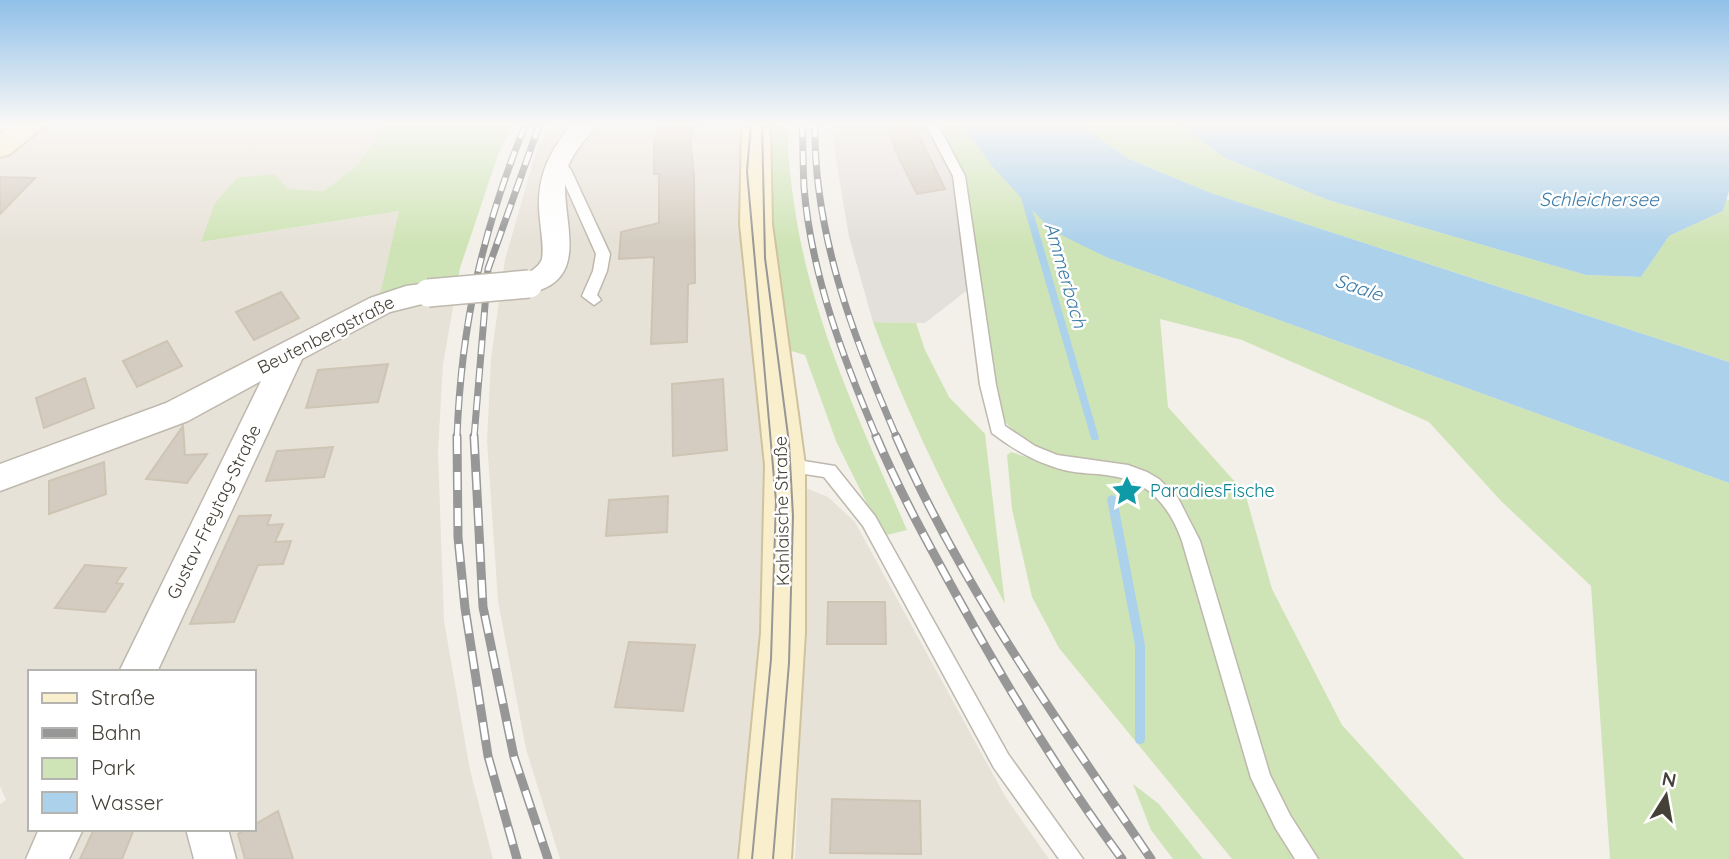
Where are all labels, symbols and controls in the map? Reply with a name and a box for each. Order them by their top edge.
water label: Schleichersee [1539,187,1660,211]
water label: Ammerbach [1039,219,1093,332]
water label: Saale [1332,268,1387,307]
street label: Beutenbergstraße [253,290,398,379]
street label: Gustav-Freytag-Straße [161,421,266,603]
street label: Kahlaische Straße [769,436,794,586]
place icon: ParadiesFische [1110,474,1144,508]
place label: ParadiesFische [1150,479,1275,502]
legend [28,670,256,831]
text: Straße [91,684,155,710]
text: Bahn [91,719,141,745]
text: Park [91,754,135,780]
north arrow [1631,761,1701,831]
text: N [1660,766,1678,792]
text: Wasser [91,789,163,815]

